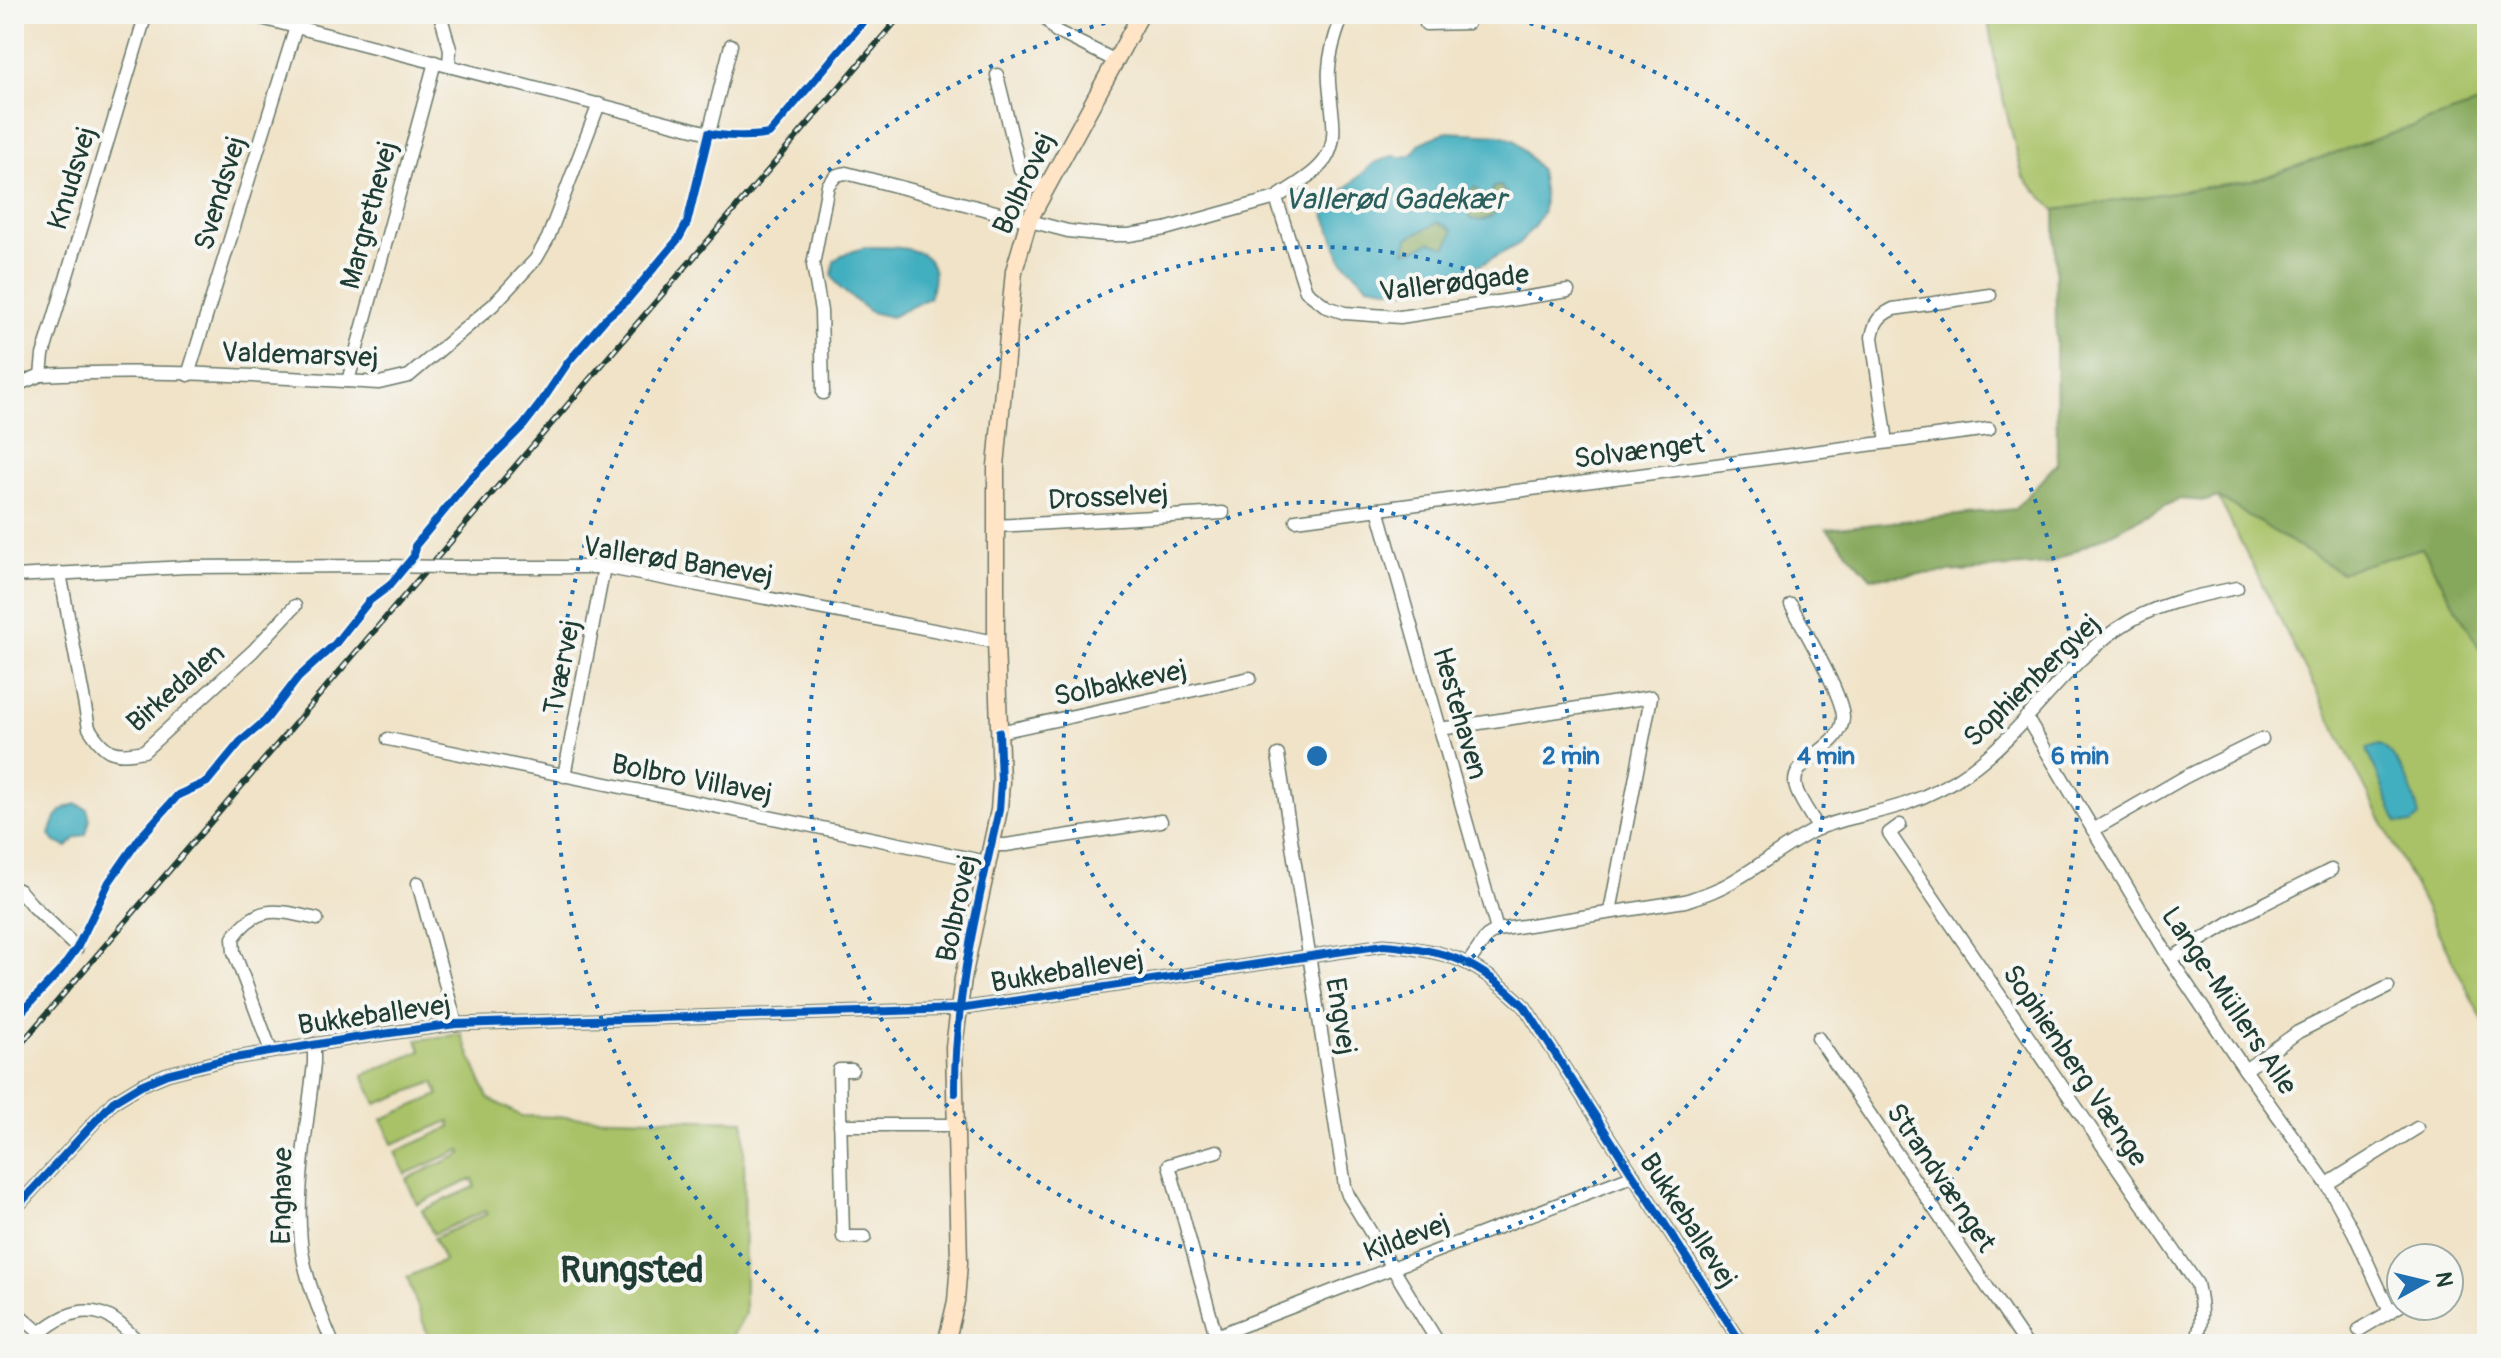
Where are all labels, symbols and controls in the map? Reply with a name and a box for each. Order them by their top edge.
street label: Knudsvej [40,123,105,234]
street label: Bolbrovej [986,127,1063,240]
street label: Svendsvej [187,132,254,255]
street label: Margrethevej [333,138,406,293]
water label: Vallerød Gadekær [1283,181,1510,218]
street label: Vallerødgade [1377,257,1531,310]
street label: Valdemarsvej [221,335,379,376]
street label: Solvænget [1572,426,1707,477]
street label: Drosselvej [1047,477,1169,518]
street label: Vallerød Banevej [580,529,775,594]
street label: Sophienbergvej [1956,607,2108,755]
street label: Tværvej [536,617,589,718]
street label: Birkedalen [120,636,232,740]
street label: Hestehaven [1424,643,1495,784]
street label: Solbakkevej [1051,652,1190,715]
centre of rings [1303,742,1331,770]
text: 2 min [1542,742,1600,771]
text: 4 min [1797,742,1855,771]
text: 6 min [2051,742,2109,771]
street label: Bolbro Villavej [608,747,775,812]
street label: Bolbrovej [929,852,986,965]
street label: Lange-Müllers Alle [2153,900,2305,1102]
street label: Bukkeballevej [989,942,1146,1001]
street label: Sophienberg Vænge [1994,958,2155,1174]
street label: Engvej [1317,975,1364,1057]
street label: Bukkeballevej [296,987,453,1044]
street label: Strandvænget [1878,1097,2004,1260]
street label: Enghave [264,1147,301,1245]
street label: Bukkeballevej [1631,1147,1744,1295]
street label: Kildevej [1359,1206,1454,1271]
north arrow [2385,1242,2465,1322]
district label: Rungsted [560,1248,704,1293]
text: N [2429,1270,2459,1289]

